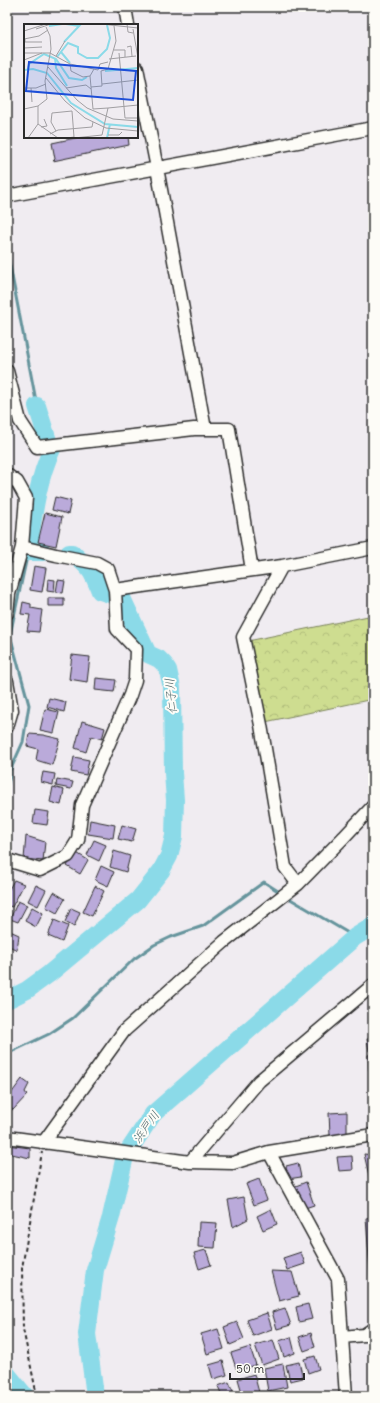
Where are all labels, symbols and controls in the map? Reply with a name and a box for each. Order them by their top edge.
inset map [24,24,138,138]
water label: 仁子川 [161,677,180,715]
water label: 浜戸川 [129,1108,162,1146]
scale bar [230,1355,304,1381]
text: 50 m [236,1361,265,1376]

